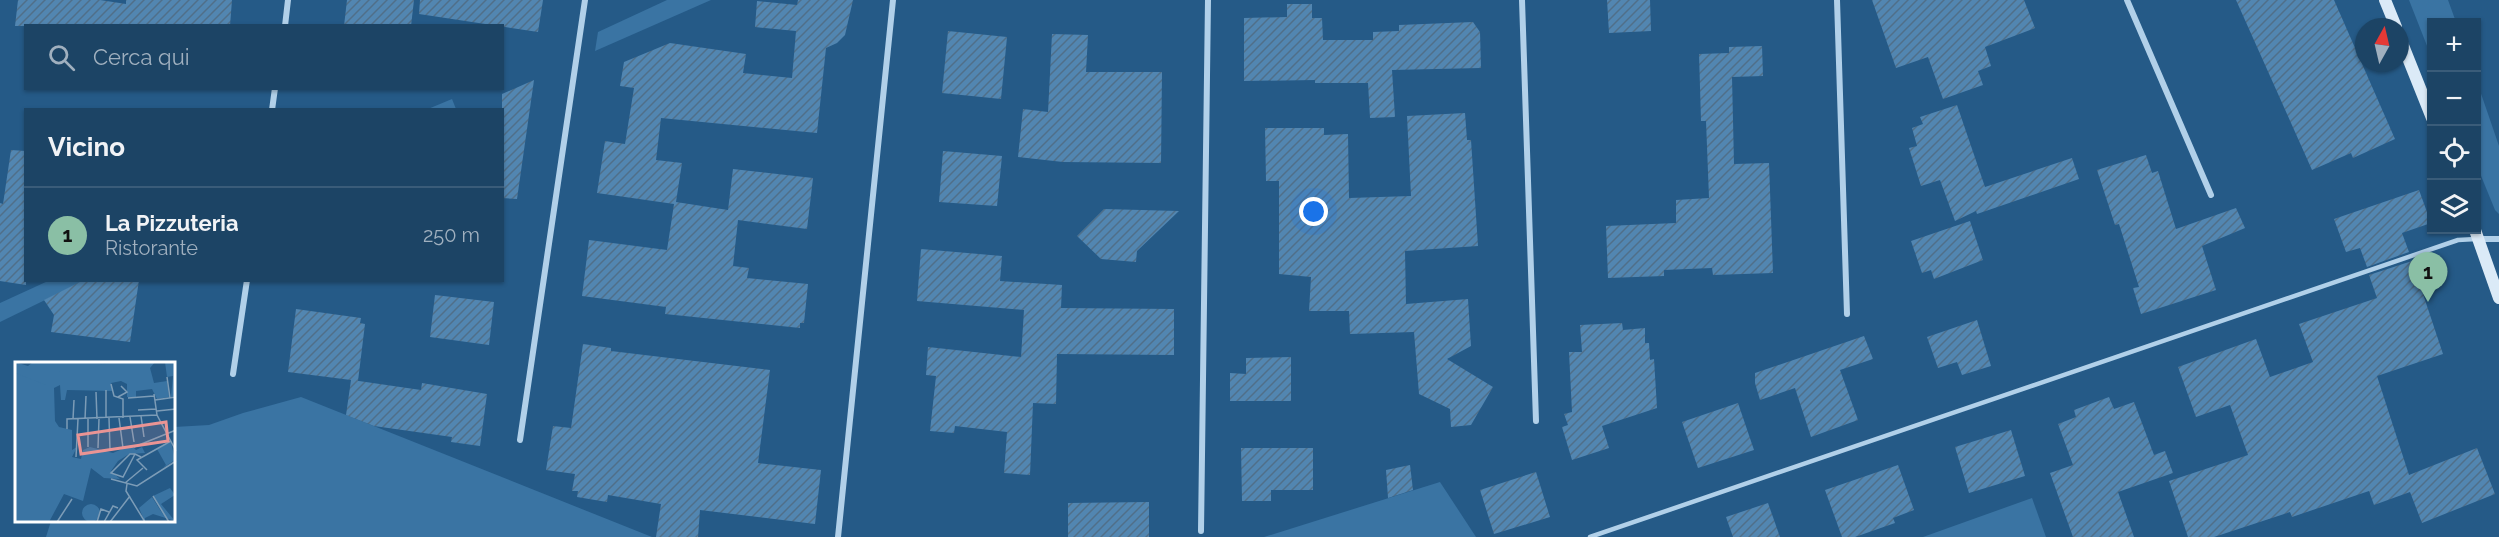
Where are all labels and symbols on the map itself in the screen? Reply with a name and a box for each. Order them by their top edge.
north arrow [2355,18,2409,72]
your location [1299,197,1328,226]
pin: 1 [2408,252,2448,302]
inset map [15,362,176,522]

